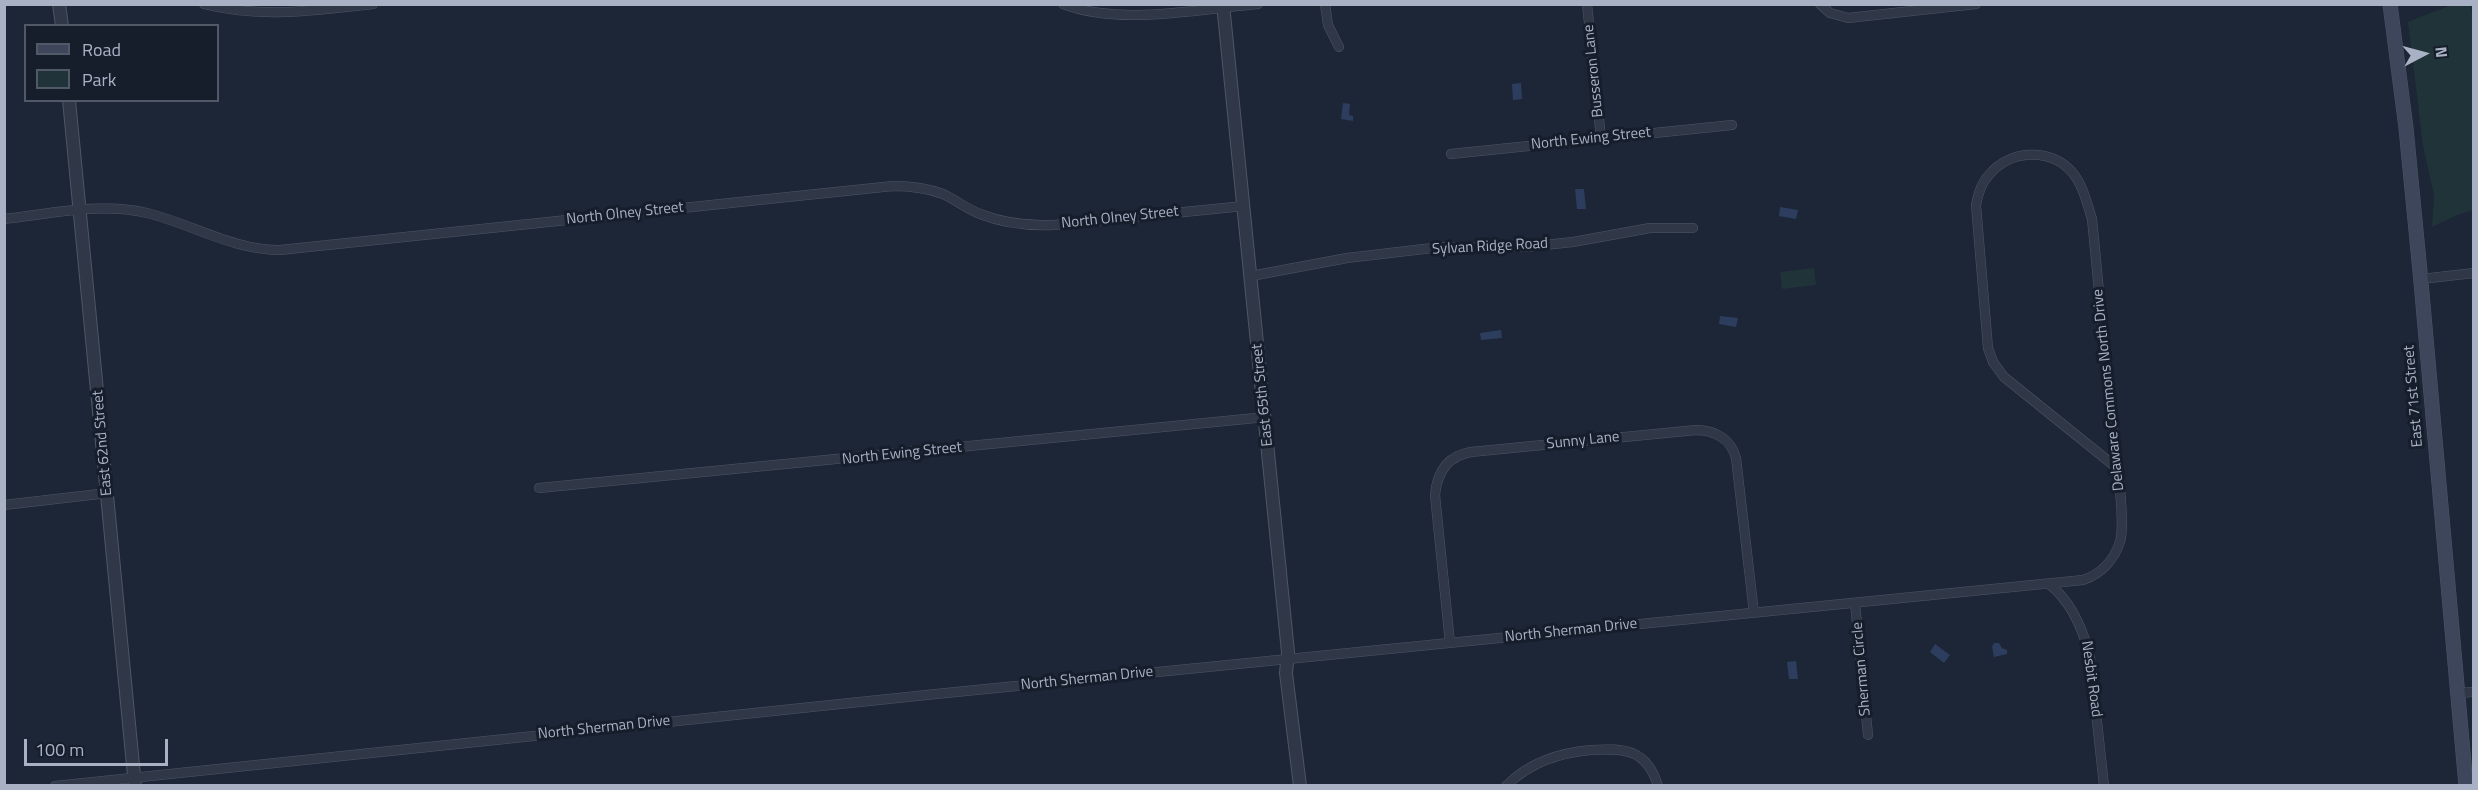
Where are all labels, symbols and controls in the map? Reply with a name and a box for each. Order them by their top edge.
legend [24,24,219,102]
street label: Busseron Lane [1580,24,1608,118]
north arrow [2394,24,2454,84]
text: Road [82,36,121,63]
text: N [2429,45,2454,59]
text: Park [82,66,116,93]
street label: North Ewing Street [1530,124,1652,154]
street label: North Olney Street [565,199,685,229]
street label: North Olney Street [1060,203,1180,233]
street label: Sylvan Ridge Road [1432,235,1548,259]
street label: Delaware Commons North Drive [2089,288,2129,492]
street label: East 65th Street [1249,343,1277,447]
street label: East 71st Street [2401,344,2427,448]
street label: East 62nd Street [89,389,117,497]
street label: Sunny Lane [1546,428,1620,454]
street label: North Ewing Street [841,439,963,469]
street label: North Sherman Drive [1504,615,1638,647]
street label: Sherman Circle [1849,621,1875,717]
street label: Nesbit Road [2077,640,2105,718]
street label: North Sherman Drive [1020,663,1154,695]
street label: North Sherman Drive [537,712,671,744]
scale bar [27,727,171,765]
text: 100 m [35,736,84,763]

